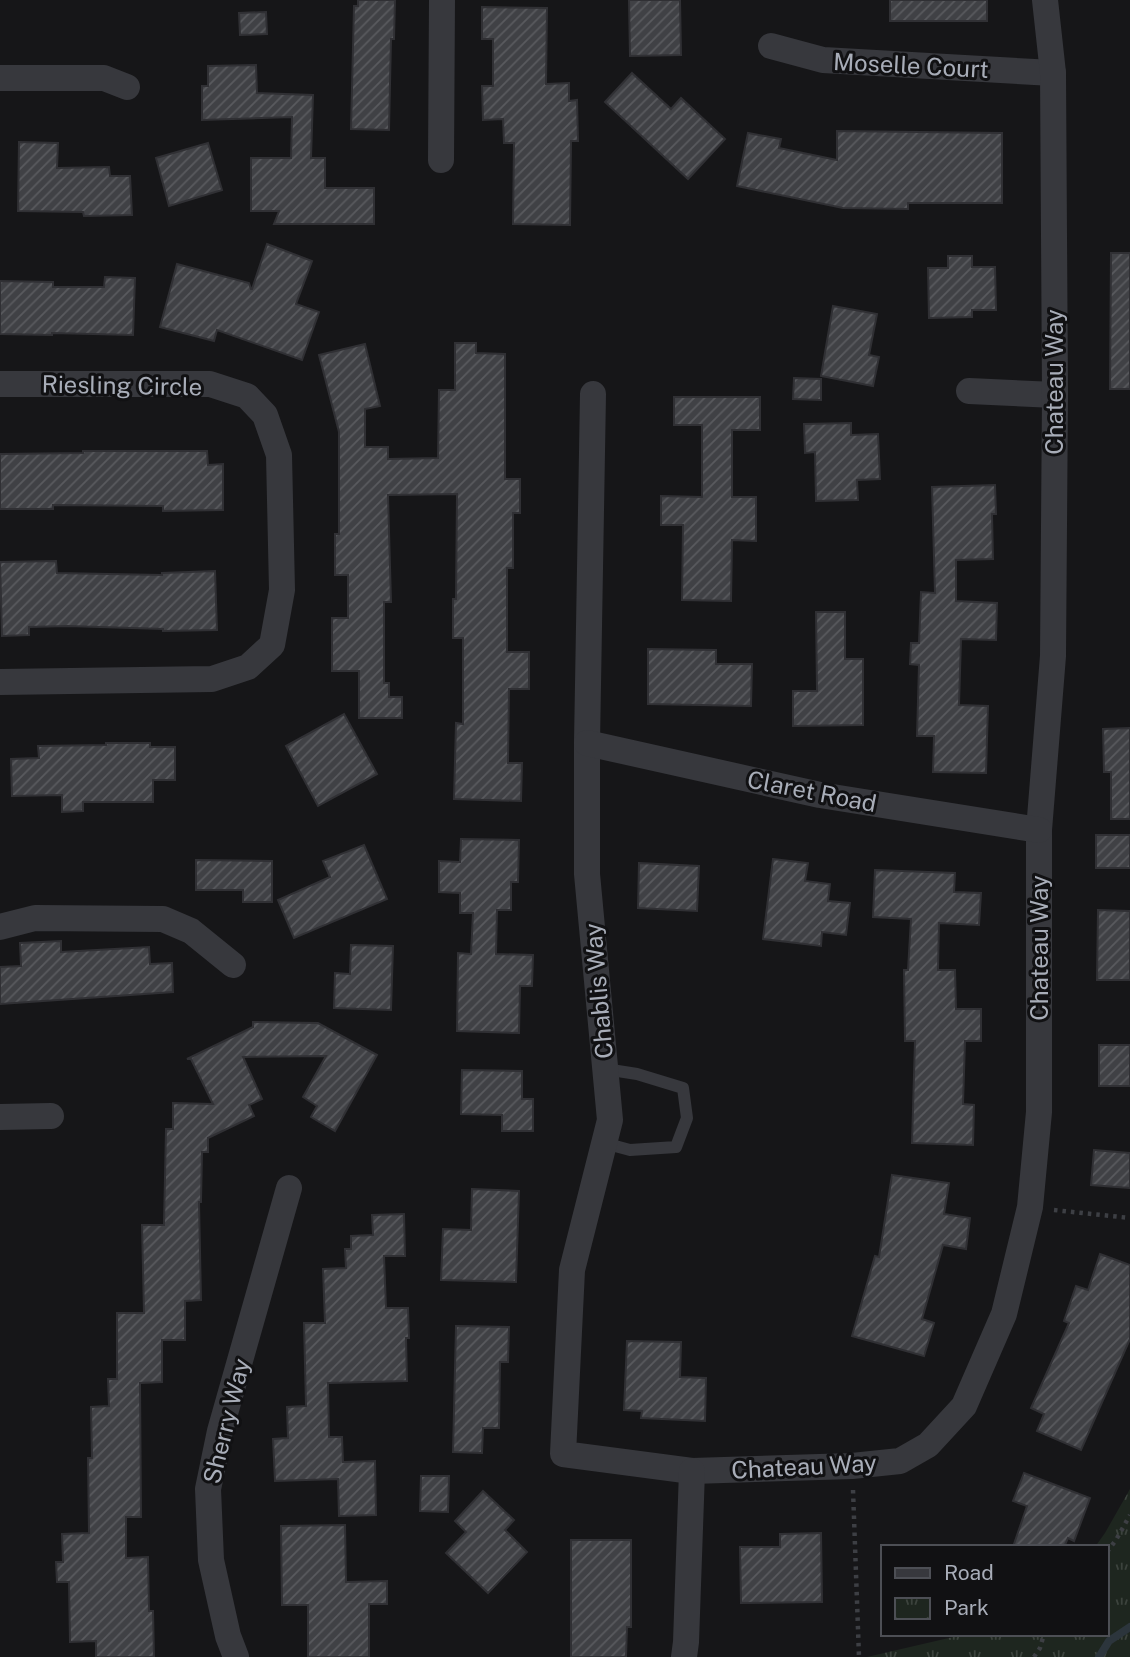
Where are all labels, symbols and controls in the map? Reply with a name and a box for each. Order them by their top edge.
street label: Moselle Court [833,47,989,83]
street label: Chateau Way [1040,309,1068,455]
street label: Riesling Circle [42,370,202,400]
street label: Claret Road [745,765,879,817]
street label: Chateau Way [1025,875,1053,1021]
street label: Chablis Way [578,922,618,1060]
street label: Sherry Way [197,1355,255,1487]
street label: Chateau Way [731,1448,878,1484]
legend [881,1545,1109,1636]
text: Road [944,1560,994,1585]
text: Park [944,1595,989,1620]

